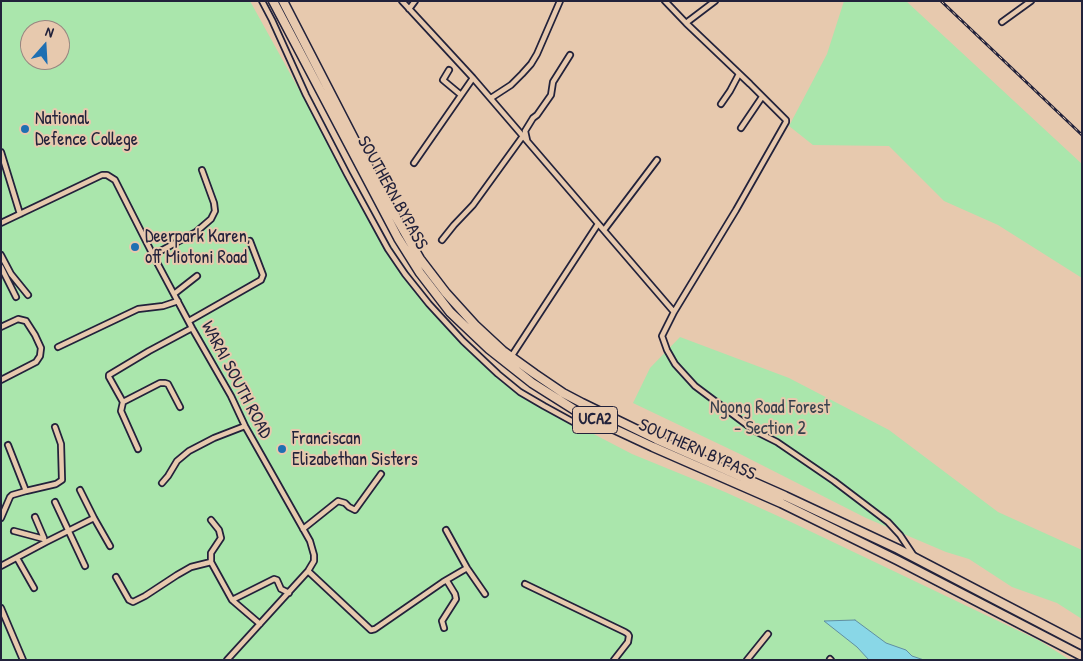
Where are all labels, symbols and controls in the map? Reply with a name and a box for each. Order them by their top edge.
north arrow [20,20,70,70]
text: N [43,21,56,41]
place label: National Defence College [35,108,138,150]
marker: National Defence College [19,123,31,135]
street label: SOUTHERN BYPASS [352,133,432,253]
place label: Deerpark Karen, off Miotoni Road [145,226,250,268]
marker: Deerpark Karen, off Miotoni Road [129,241,141,253]
street label: WARAI SOUTH ROAD [196,318,276,442]
park label: Ngong Road Forest - Section 2 [710,397,830,439]
road number: UCA2 [572,406,618,434]
street label: SOUTHERN BYPASS [635,415,759,485]
place label: Franciscan Elizabethan Sisters [292,428,418,470]
marker: Franciscan Elizabethan Sisters [276,443,288,455]

